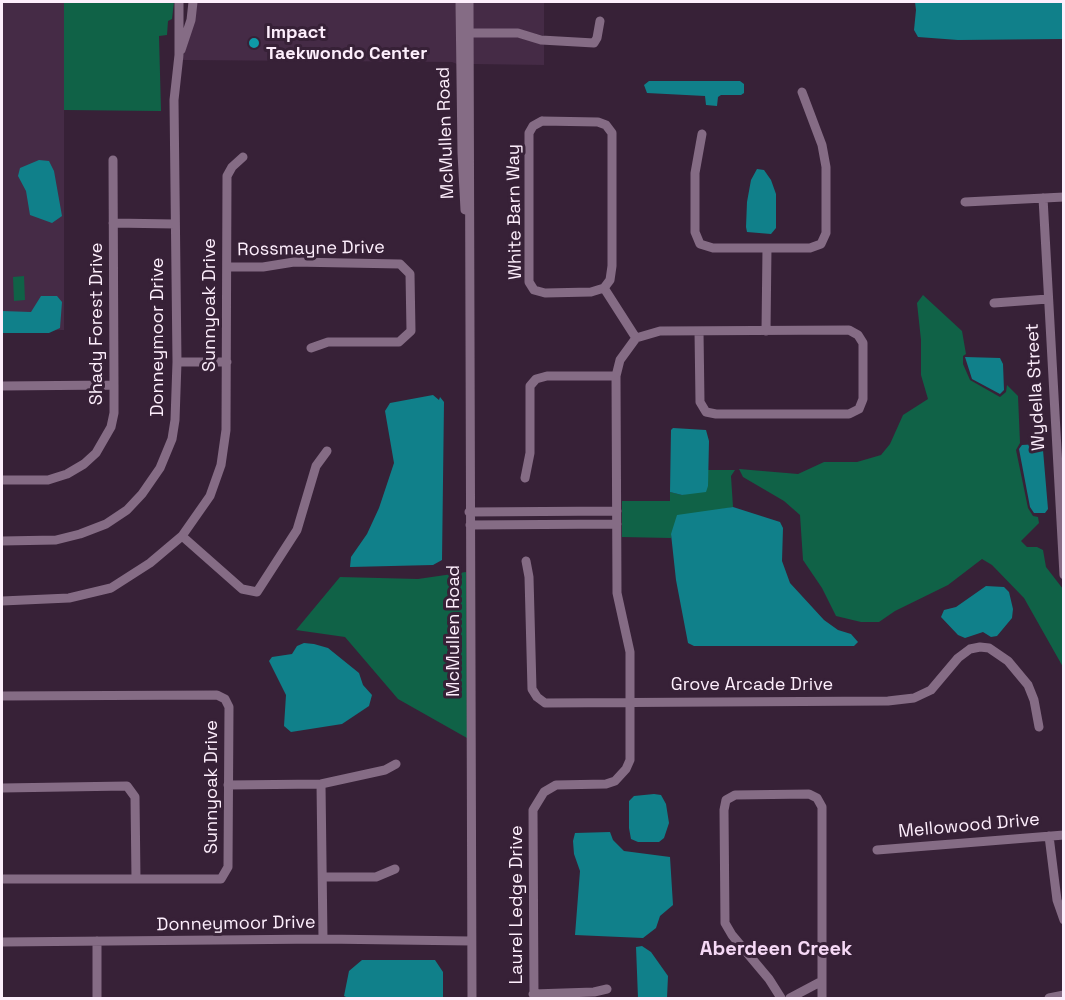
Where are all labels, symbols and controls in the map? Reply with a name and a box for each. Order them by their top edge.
place label: Impact Taekwondo Center [266,22,427,64]
marker: Impact Taekwondo Center [247,36,261,50]
street label: McMullen Road [433,67,459,199]
street label: White Barn Way [503,144,527,280]
street label: Rossmayne Drive [237,237,385,261]
street label: Sunnyoak Drive [199,238,221,372]
street label: Shady Forest Drive [86,243,108,405]
street label: Donneymoor Drive [147,257,169,417]
street label: Wydella Street [1022,323,1050,451]
street label: McMullen Road [443,565,465,697]
street label: Grove Arcade Drive [671,674,833,696]
street label: Sunnyoak Drive [201,720,223,854]
street label: Mellowood Drive [897,809,1041,843]
street label: Laurel Ledge Drive [506,825,528,985]
street label: Donneymoor Drive [156,912,316,936]
district label: Aberdeen Creek [700,938,852,962]

